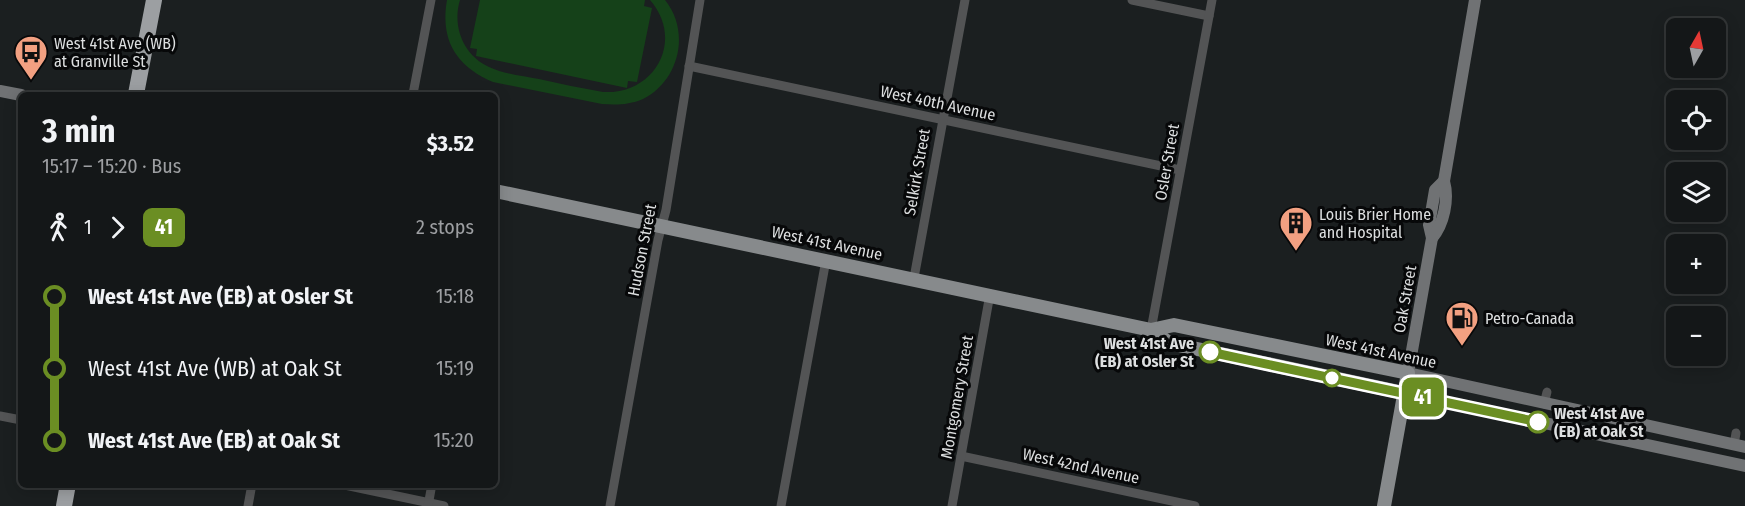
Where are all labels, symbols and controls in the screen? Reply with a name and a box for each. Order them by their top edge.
north arrow [1666,18,1726,78]
map controls [1666,18,1726,366]
bus stop icon: West 41st Ave (WB) at Granville St [13,34,49,81]
place label: West 41st Ave (WB) at Granville St [54,34,176,71]
street label: West 40th Avenue [879,82,997,124]
button: locate [1666,90,1726,150]
text: 3 min [42,111,116,151]
street label: Osler Street [1151,121,1183,202]
street label: Selkirk Street [900,126,934,217]
text: $3.52 [427,130,474,157]
text: 15:17 – 15:20 · Bus [42,154,181,178]
button: layers [1666,162,1726,222]
street label: Hudson Street [624,202,660,298]
building icon: Louis Brier Home and Hospital [1278,205,1314,252]
place label: Louis Brier Home and Hospital [1319,205,1431,242]
icon: walk [42,211,75,244]
icon: forward [101,211,134,244]
text: 41 [155,214,173,240]
text: 1 [84,215,92,239]
text: 2 stops [416,215,474,239]
street label: West 41st Avenue [770,222,884,264]
button: + [1666,234,1726,294]
street label: Oak Street [1390,263,1420,334]
text: West 41st Ave (EB) at Osler St [88,283,353,310]
text: 15:18 [436,284,474,308]
fuel station icon: Petro-Canada [1444,300,1480,347]
button: − [1666,306,1726,366]
place label: Petro-Canada [1485,309,1574,328]
street label: West 41st Avenue [1324,330,1438,372]
street label: Montgomery Street [937,333,977,460]
place label: West 41st Ave (EB) at Osler St [1095,334,1194,371]
marker: West 41st Ave (EB) at Osler St [1199,341,1221,363]
text: West 41st Ave (WB) at Oak St [88,355,342,382]
text: 15:19 [436,356,474,380]
unlabelled marker [1323,369,1341,387]
line badge: 41 [1396,378,1450,416]
text: 41 [1414,384,1432,410]
place label: West 41st Ave (EB) at Oak St [1554,404,1644,441]
marker: West 41st Ave (EB) at Oak St [1527,411,1549,433]
text: West 41st Ave (EB) at Oak St [88,427,340,454]
text: 15:20 [434,428,474,452]
street label: West 42nd Avenue [1021,444,1141,488]

